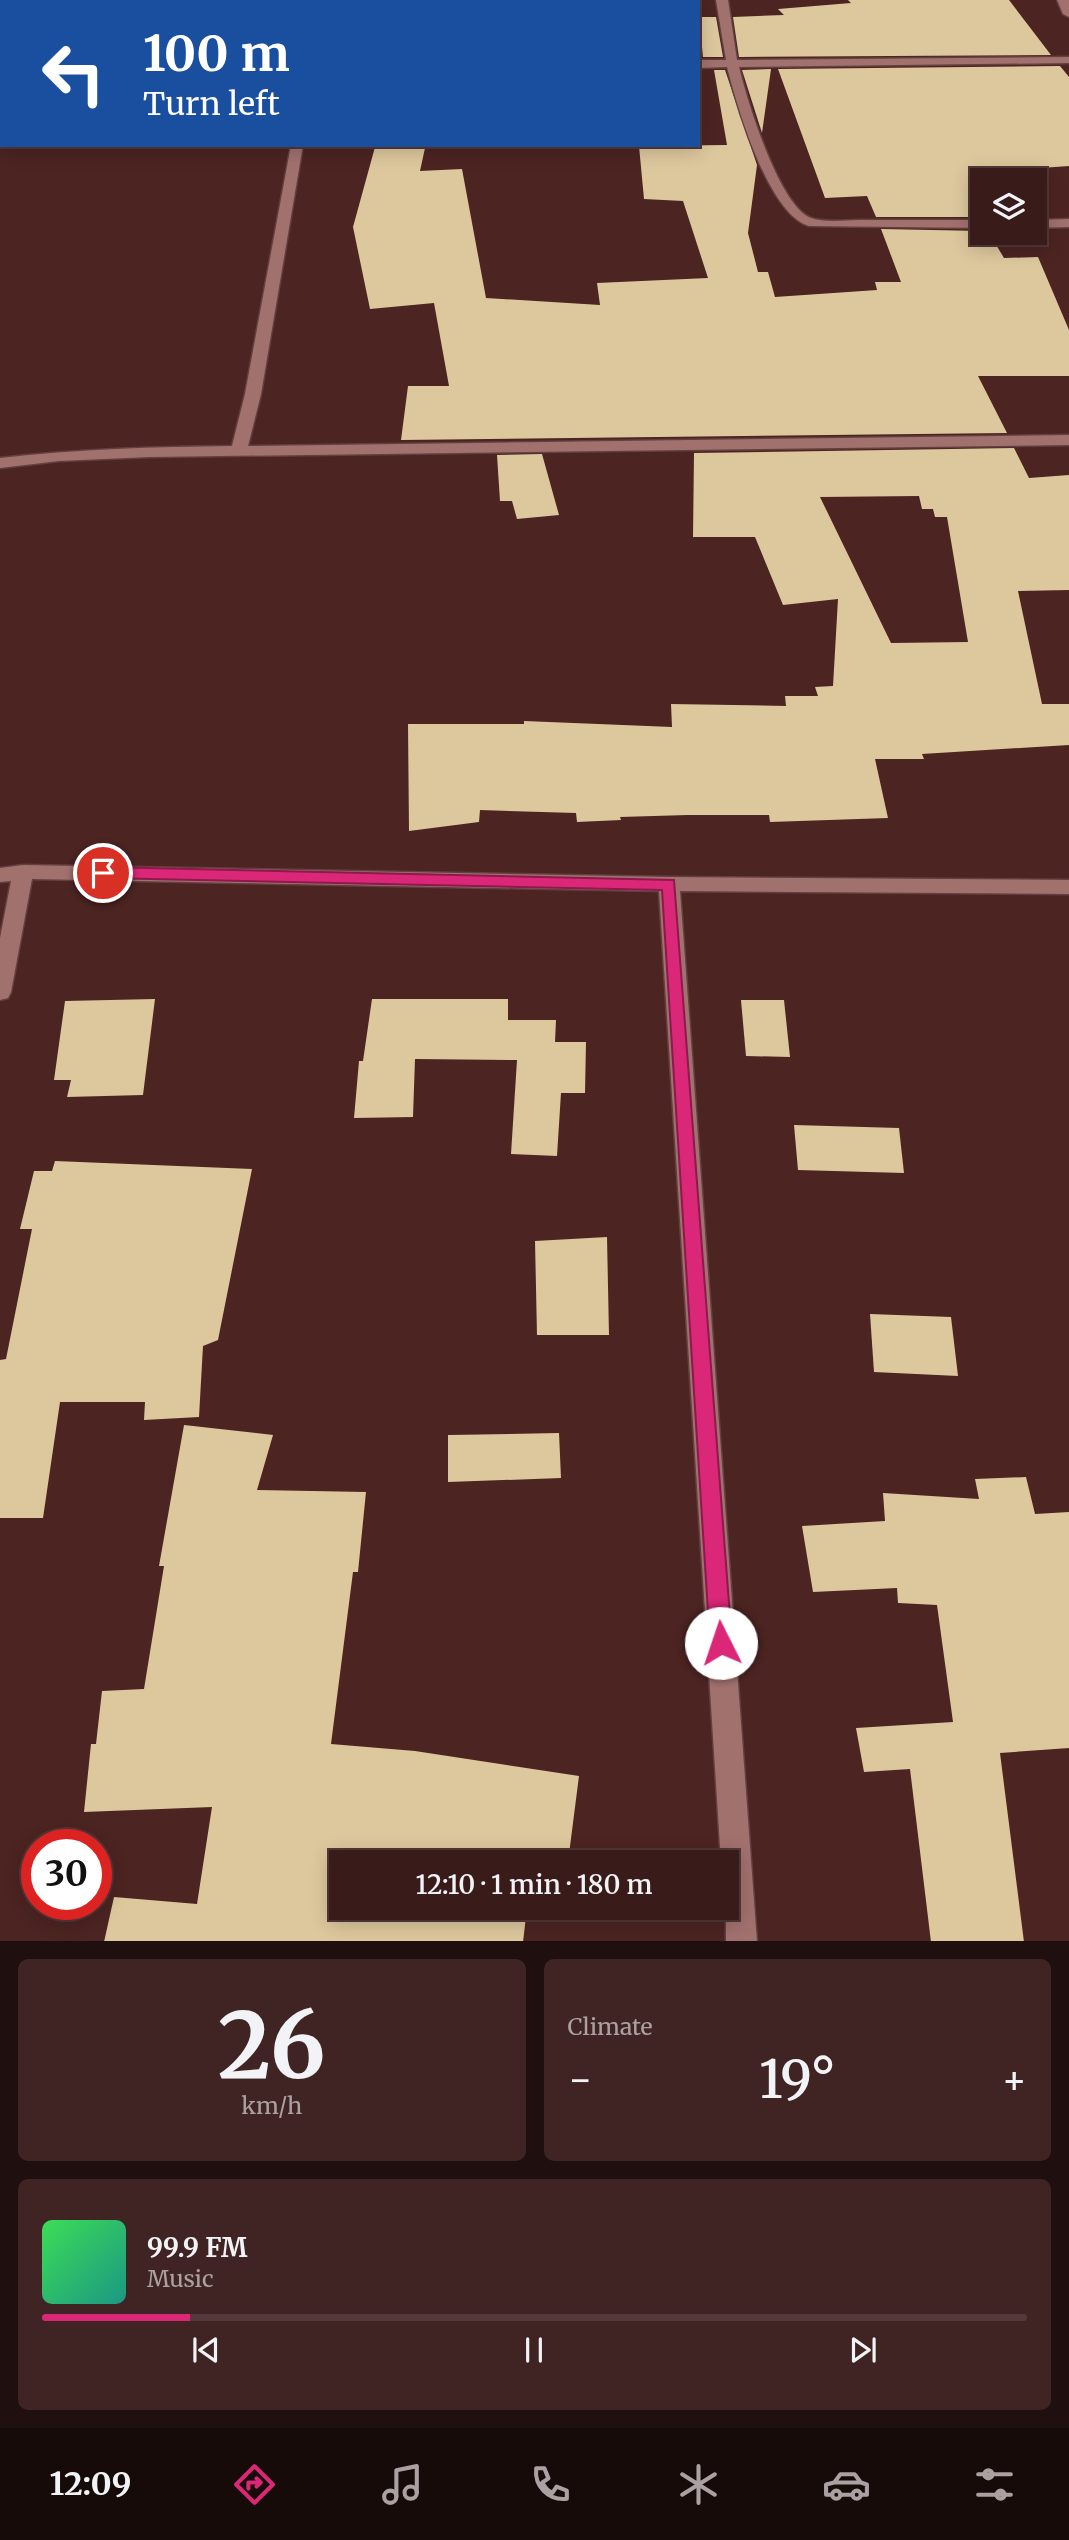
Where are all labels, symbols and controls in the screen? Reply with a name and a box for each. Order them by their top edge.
text: 100 m [143,23,290,84]
icon: left [28,28,119,119]
text: Turn left [143,84,280,124]
map controls [970,168,1047,245]
button: layers [970,168,1047,245]
pin [73,843,133,903]
icon: arrive [84,854,122,892]
position arrow [684,1606,758,1680]
speed limit sign: 30 [21,1829,112,1920]
text: 12:10 · 1 min · 180 m [415,1868,653,1901]
text: 26 [218,1988,326,2103]
text: Climate [568,2012,653,2041]
text: 19° [759,2047,836,2112]
text: − [568,2056,593,2103]
text: + [1002,2056,1027,2103]
text: km/h [241,2091,302,2120]
text: 99.9 FM [147,2231,247,2264]
text: Music [147,2264,214,2293]
icon: previous [187,2331,225,2369]
icon: pause [515,2331,553,2369]
icon: next [844,2331,882,2369]
icon: directions [230,2460,279,2509]
icon: music [378,2460,427,2509]
icon: phone [526,2460,575,2509]
icon: climate [674,2460,723,2509]
icon: car [822,2460,871,2509]
icon: filters [970,2460,1019,2509]
text: 12:09 [50,2464,131,2504]

